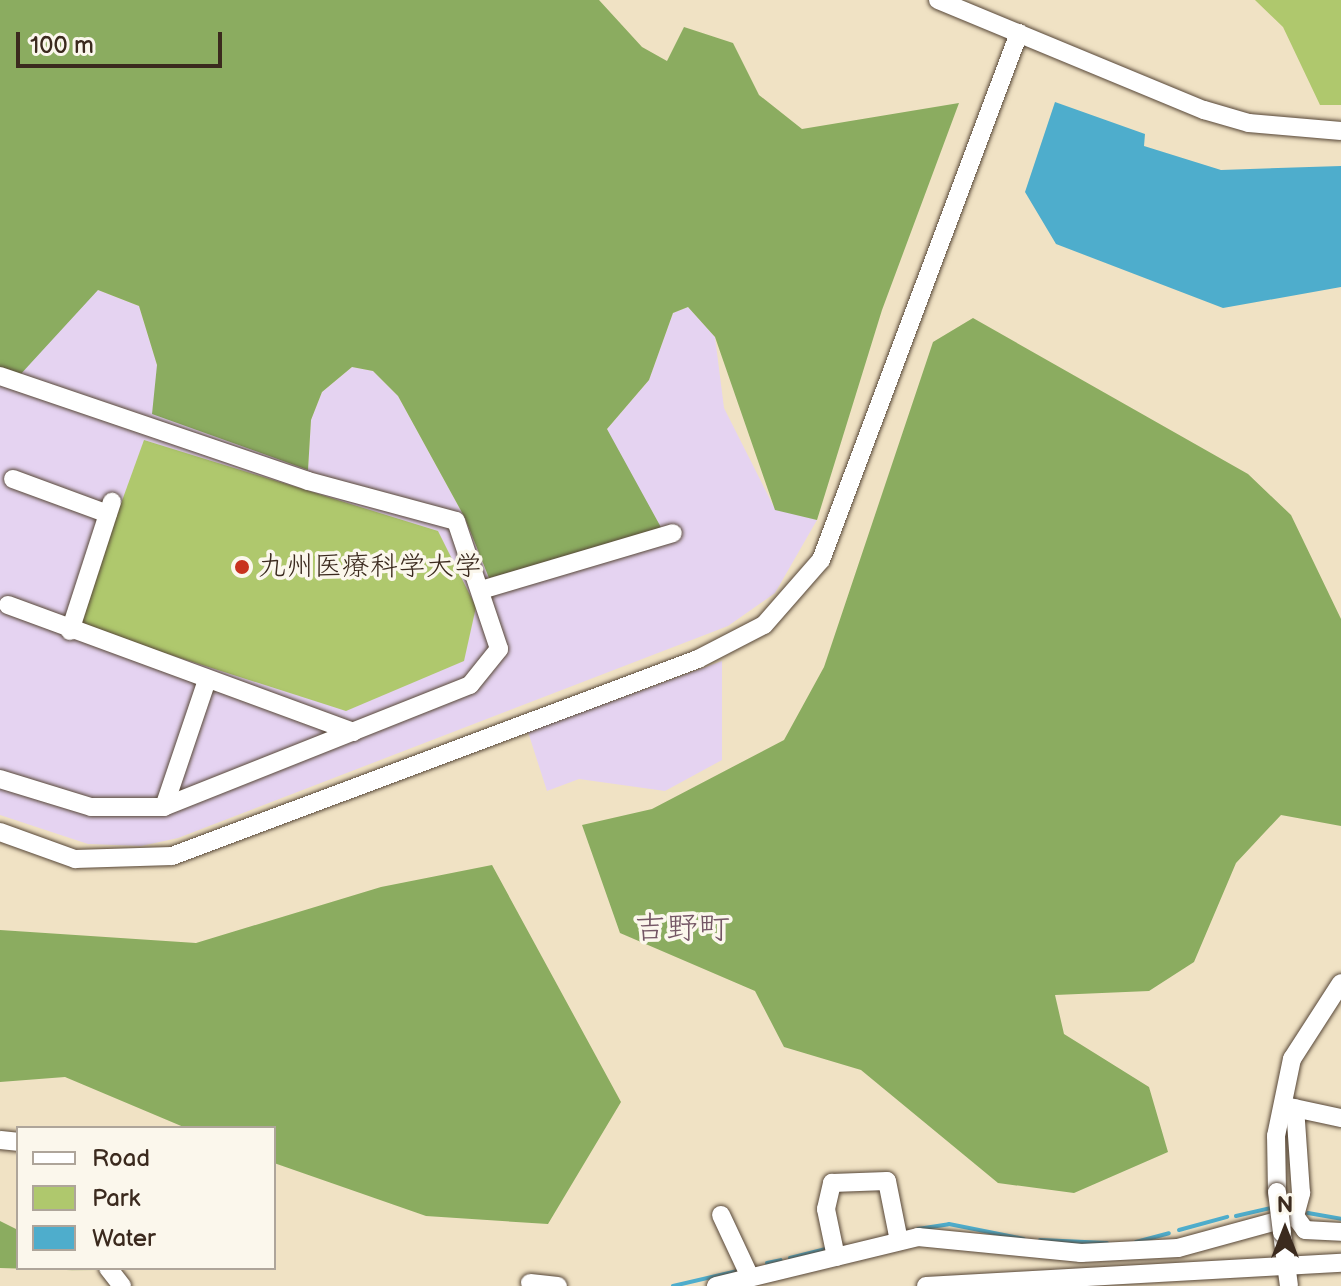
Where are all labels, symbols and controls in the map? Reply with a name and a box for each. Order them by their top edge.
scale bar [20,16,226,66]
text: 100 m [30,31,94,60]
place label: 九州医療科学大学 [258,550,482,584]
marker: 九州医療科学大学 [233,558,251,576]
district label: 吉野町 [634,910,730,948]
legend [16,1126,276,1270]
text: Road [92,1144,150,1173]
text: Park [92,1184,140,1213]
north arrow [1245,1190,1325,1270]
text: N [1277,1192,1293,1219]
text: Water [92,1224,156,1253]

